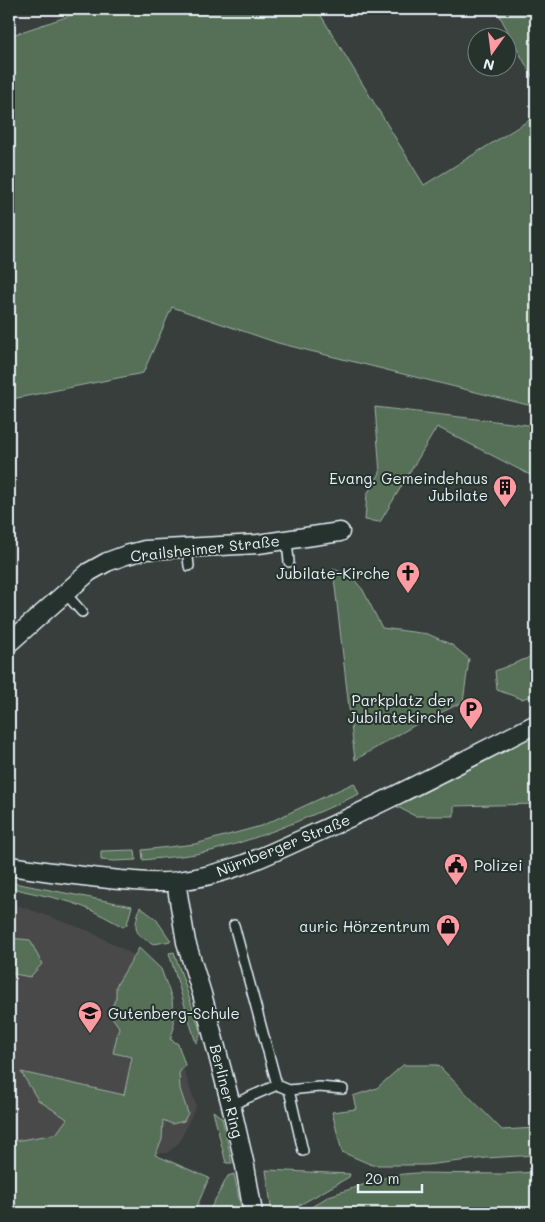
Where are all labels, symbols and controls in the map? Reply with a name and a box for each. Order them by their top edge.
north arrow [468,28,518,78]
text: N [481,55,496,76]
place label: Evang. Gemeindehaus Jubilate [329,468,488,505]
building icon: Evang. Gemeindehaus Jubilate [492,474,518,508]
street label: Crailsheimer Straße [129,530,281,566]
church icon: Jubilate-Kirche [395,560,421,594]
place label: Jubilate-Kirche [276,563,390,583]
place label: Parkplatz der Jubilatekirche [348,690,454,727]
parking icon: Parkplatz der Jubilatekirche [458,696,484,730]
street label: Nürnberger Straße [213,809,353,881]
public building icon: Polizei [443,852,469,886]
place label: Polizei [474,855,523,875]
shop icon: auric Hörzentrum [435,913,461,947]
place label: auric Hörzentrum [299,916,430,936]
school or university icon: Gutenberg-Schule [77,1000,103,1034]
place label: Gutenberg-Schule [108,1003,240,1023]
street label: Berliner Ring [206,1042,248,1140]
scale bar [358,1162,421,1194]
text: 20 m [365,1168,399,1188]

